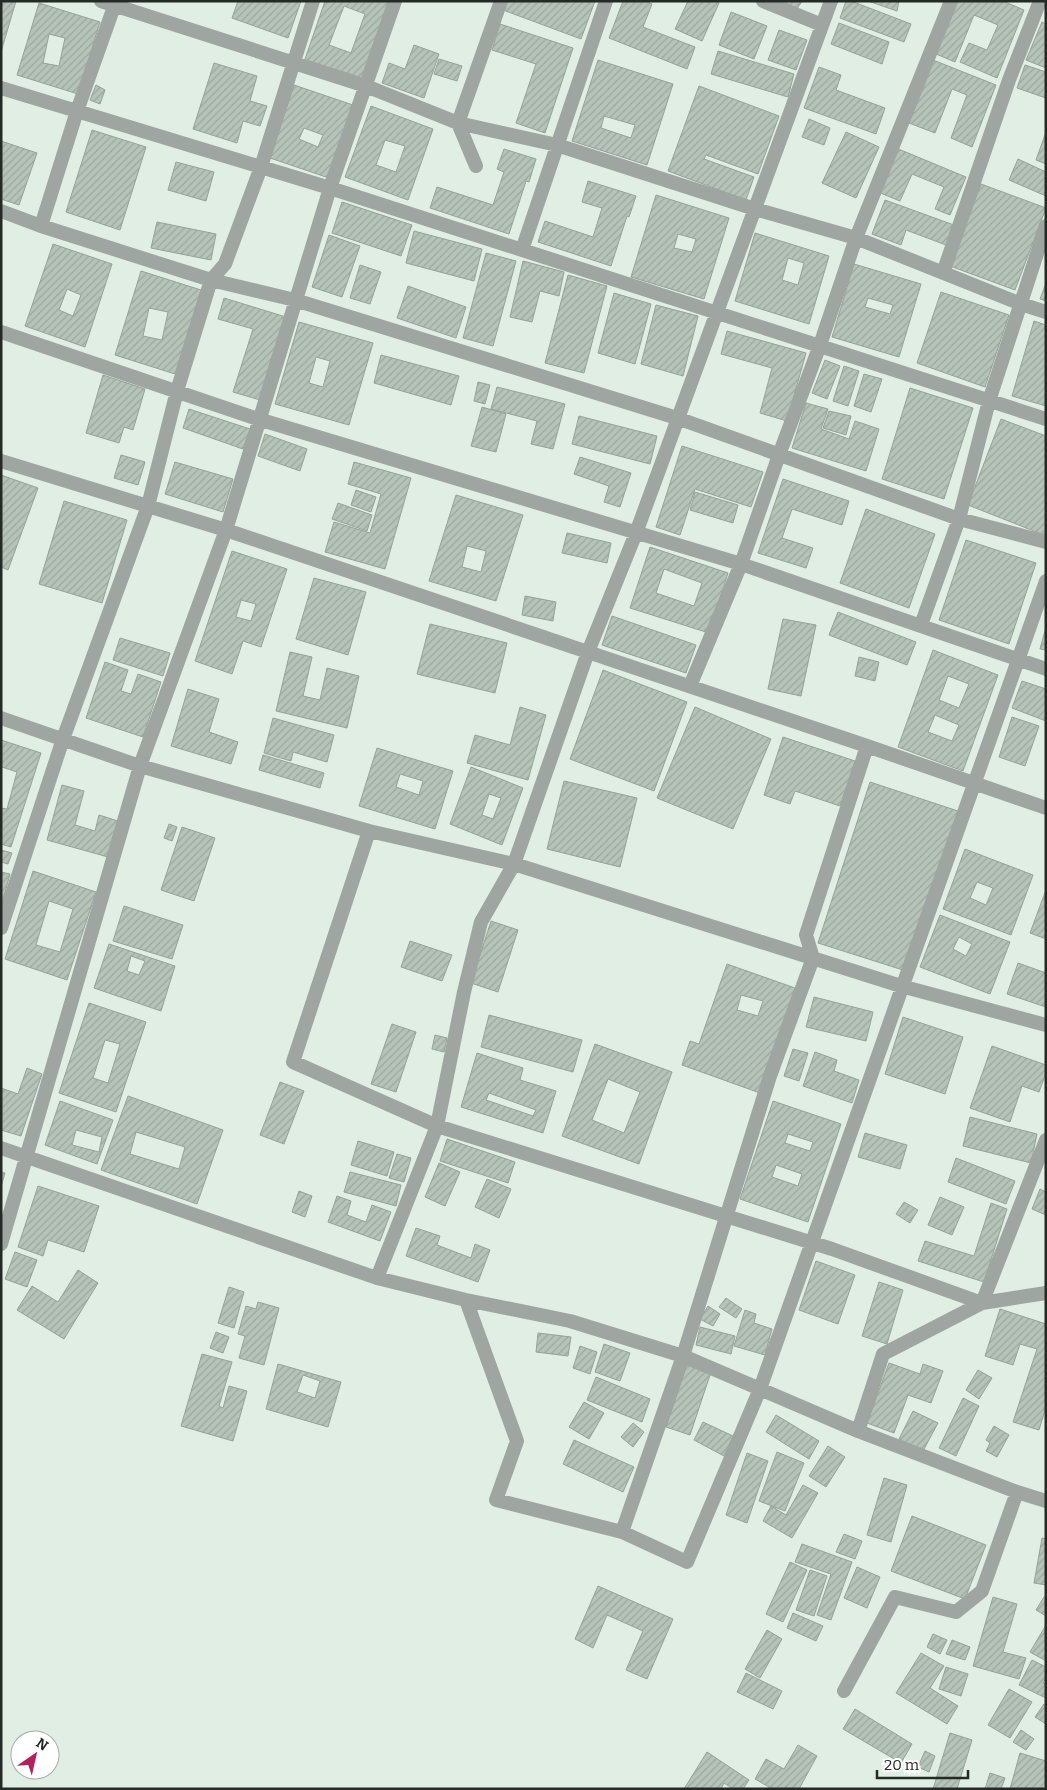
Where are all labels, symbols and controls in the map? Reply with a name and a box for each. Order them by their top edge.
north arrow [10,1730,60,1780]
text: N [33,1735,51,1755]
scale bar [877,1748,968,1780]
text: 20 m [884,1756,920,1774]

